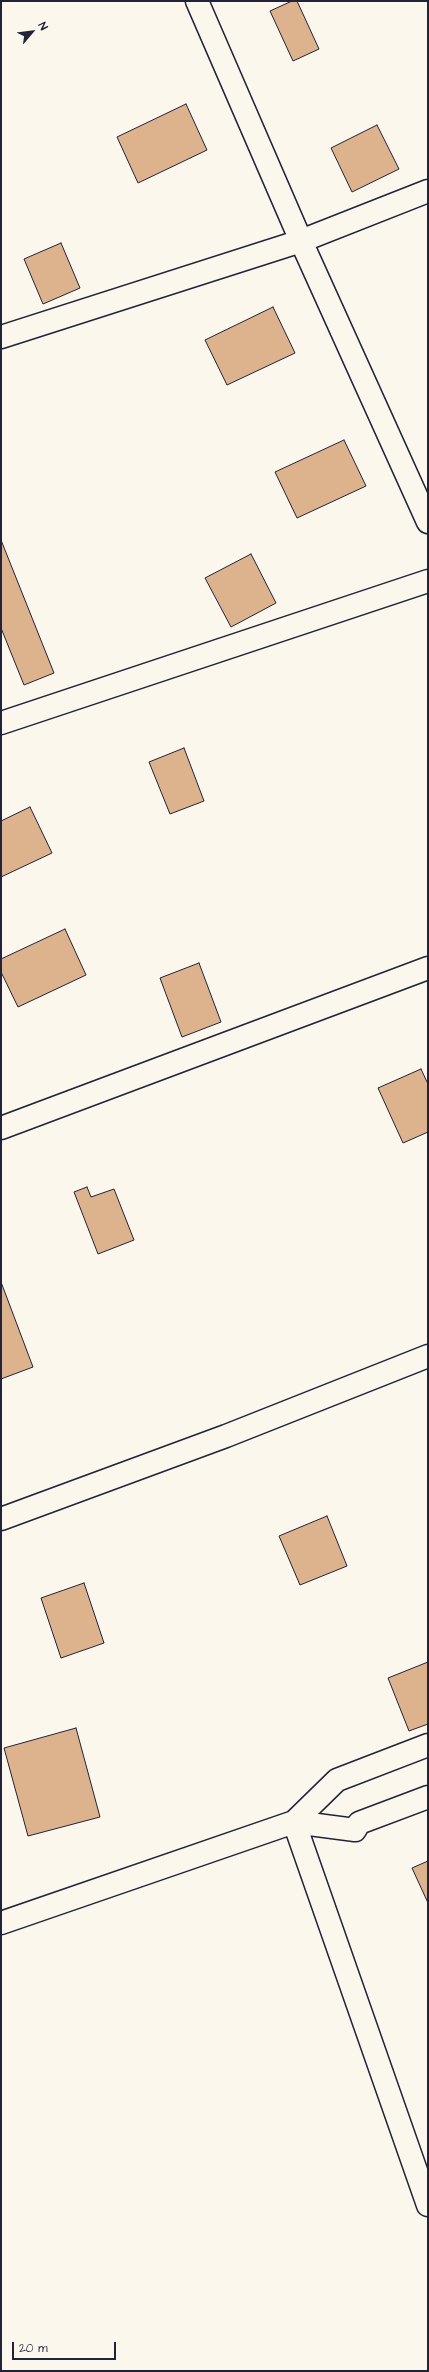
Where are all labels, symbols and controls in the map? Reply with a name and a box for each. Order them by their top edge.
north arrow [12,12,52,52]
text: N [35,20,51,33]
scale bar [14,2334,118,2360]
text: 20 m [19,2340,48,2357]

